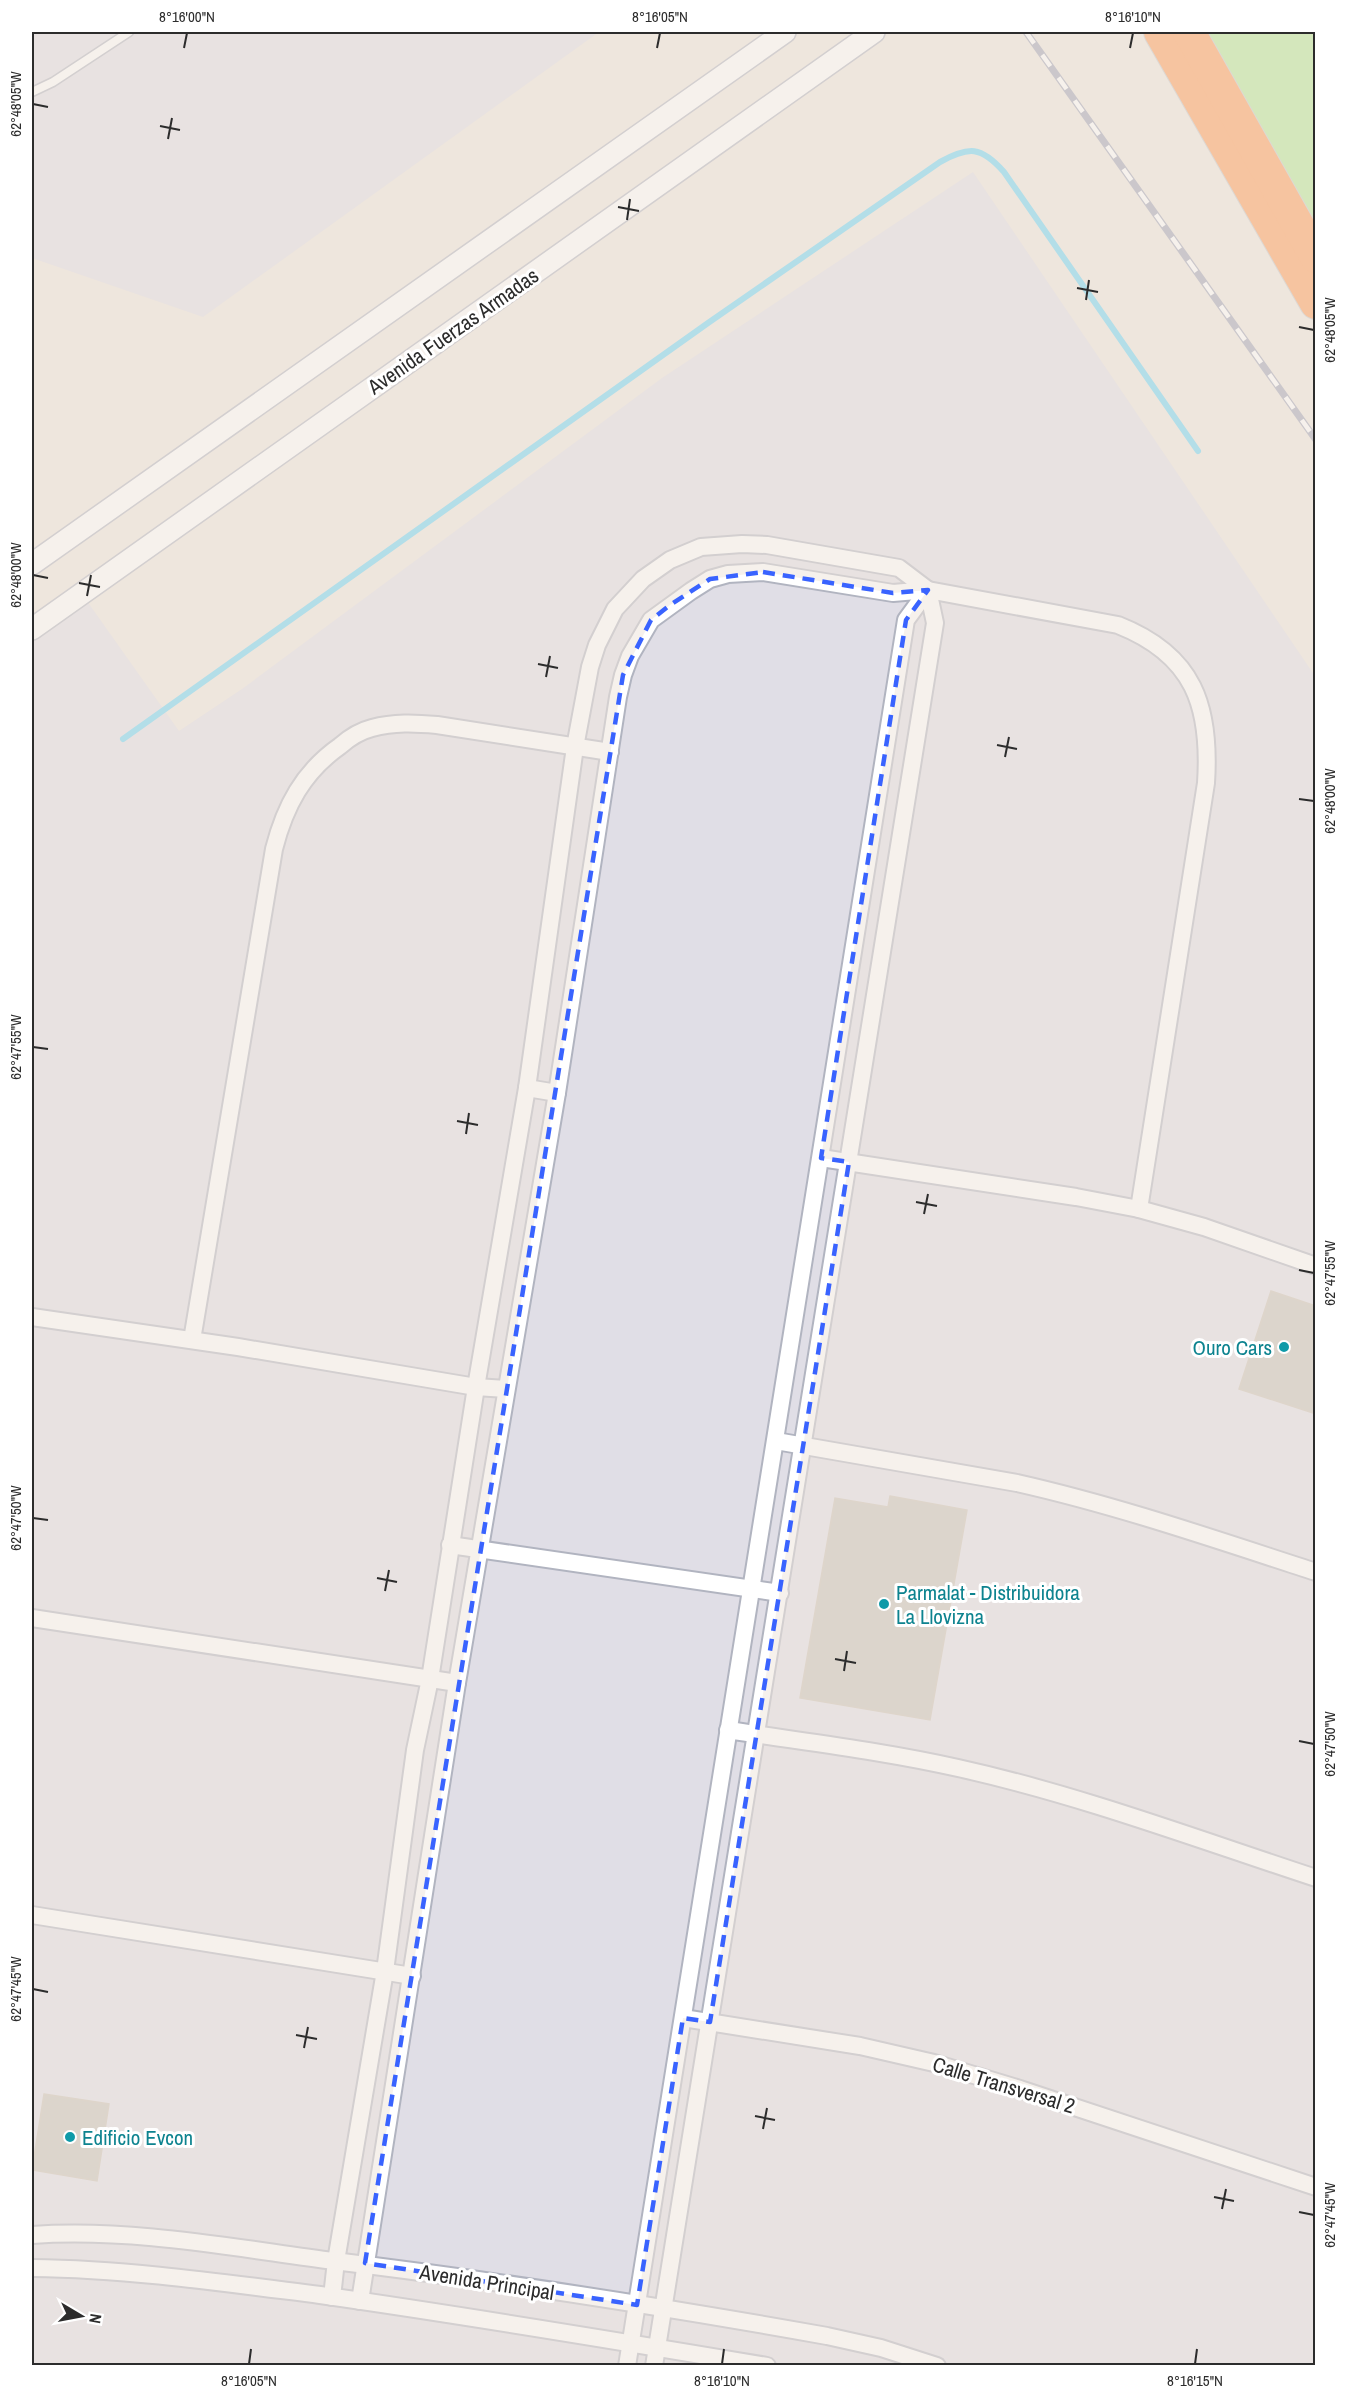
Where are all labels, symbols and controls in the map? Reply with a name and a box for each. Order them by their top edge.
text: 8°16'00"N [159,6,215,27]
text: 8°16'05"N [632,6,688,27]
text: 8°16'10"N [1105,6,1161,27]
text: 62°48'05"W [5,71,26,137]
street label: Avenida Fuerzas Armadas [361,261,544,402]
text: 62°48'05"W [1319,297,1340,363]
text: 62°48'00"W [5,542,26,608]
text: 62°48'00"W [1319,768,1340,834]
text: 62°47'55"W [5,1014,26,1080]
text: 62°47'55"W [1319,1240,1340,1306]
place label: Ouro Cars [1193,1333,1272,1362]
marker: Ouro Cars [1277,1340,1291,1354]
text: 62°47'50"W [5,1485,26,1551]
place label: Parmalat - Distribuidora La Llovizna [896,1578,1080,1631]
marker: Parmalat - Distribuidora La Llovizna [877,1597,891,1611]
text: 62°47'50"W [1319,1711,1340,1777]
text: 62°47'45"W [5,1956,26,2022]
street label: Calle Transversal 2 [929,2050,1079,2120]
place label: Edificio Evcon [82,2123,193,2152]
marker: Edificio Evcon [63,2130,77,2144]
text: 62°47'45"W [1319,2182,1340,2248]
street label: Avenida Principal [417,2257,556,2307]
north arrow [51,2286,111,2346]
text: N [84,2312,107,2325]
text: 8°16'05"N [221,2370,277,2391]
text: 8°16'10"N [694,2370,750,2391]
text: 8°16'15"N [1167,2370,1223,2391]

